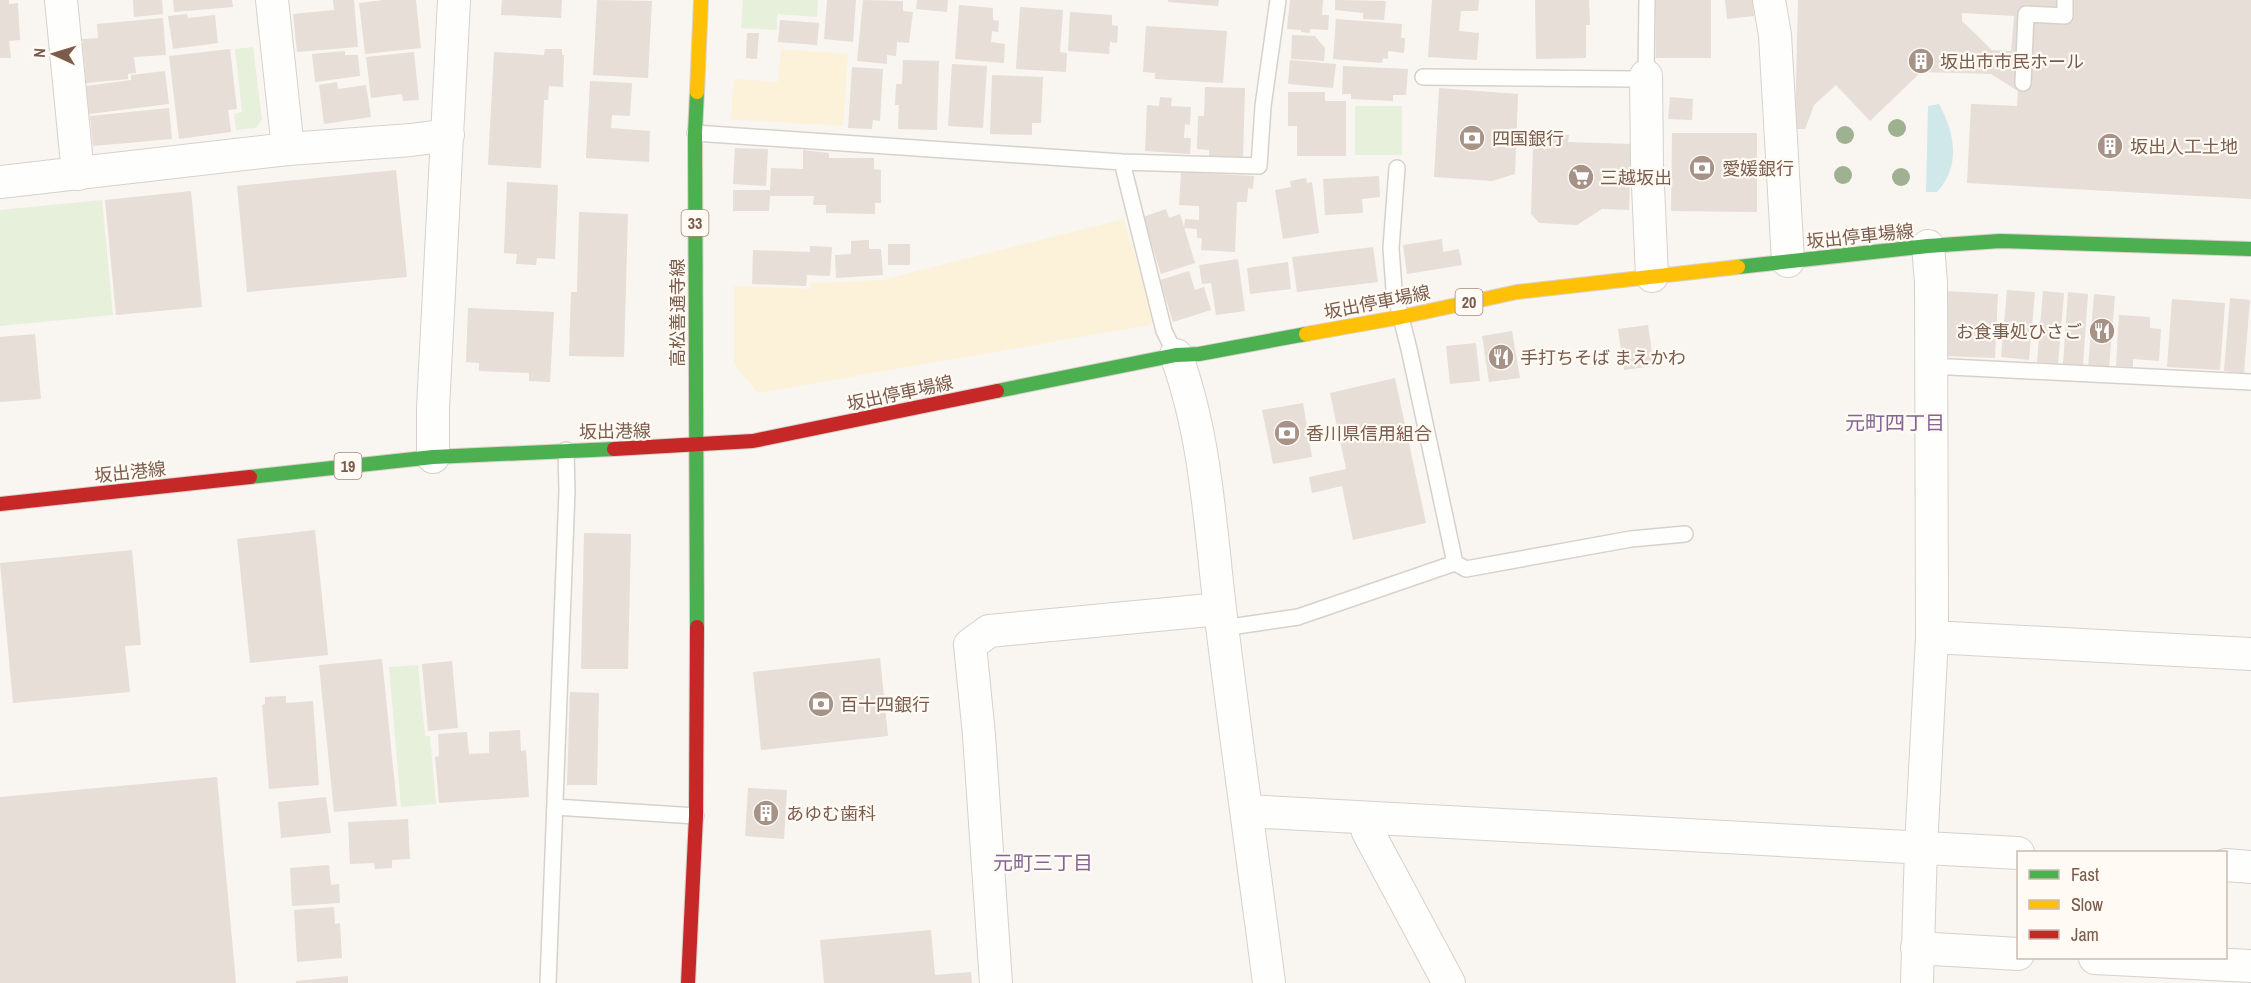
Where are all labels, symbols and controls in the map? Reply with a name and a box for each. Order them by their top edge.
north arrow [24,24,84,84]
building icon: 坂出市市民ホール [1906,46,1936,76]
text: N [28,47,50,58]
place label: 坂出市市民ホール [1940,49,2084,74]
bank icon: 四国銀行 [1457,123,1487,153]
place label: 四国銀行 [1492,126,1564,151]
building icon: 坂出人工土地 [2095,131,2125,161]
place label: 坂出人工土地 [2130,134,2238,159]
bank icon: 愛媛銀行 [1687,153,1717,183]
place label: 愛媛銀行 [1722,156,1794,181]
supermarket icon: 三越坂出 [1566,162,1596,192]
place label: 三越坂出 [1600,165,1672,190]
road number: 33 [682,210,708,236]
street label: 坂出停車場線 [1805,218,1915,254]
street label: 高松善通寺線 [665,259,690,367]
street label: 坂出停車場線 [1322,279,1432,325]
road number: 20 [1456,289,1482,315]
restaurant icon: お食事処ひさご [2087,316,2117,346]
place label: お食事処ひさご [1956,319,2082,344]
restaurant icon: 手打ちそば まえかわ [1486,342,1516,372]
place label: 手打ちそば まえかわ [1520,345,1686,370]
street label: 坂出停車場線 [845,370,955,416]
district label: 元町四丁目 [1845,409,1945,436]
street label: 坂出港線 [579,418,651,444]
bank icon: 香川県信用組合 [1272,418,1302,448]
place label: 香川県信用組合 [1306,421,1432,446]
road number: 19 [334,453,362,479]
street label: 坂出港線 [93,456,167,488]
bank icon: 百十四銀行 [806,689,836,719]
place label: 百十四銀行 [840,692,930,717]
building icon: あゆむ歯科 [751,798,781,828]
place label: あゆむ歯科 [786,801,876,826]
district label: 元町三丁目 [993,849,1093,876]
legend [2017,851,2227,959]
text: Fast [2071,862,2099,887]
text: Slow [2071,892,2103,917]
text: Jam [2071,922,2099,947]

